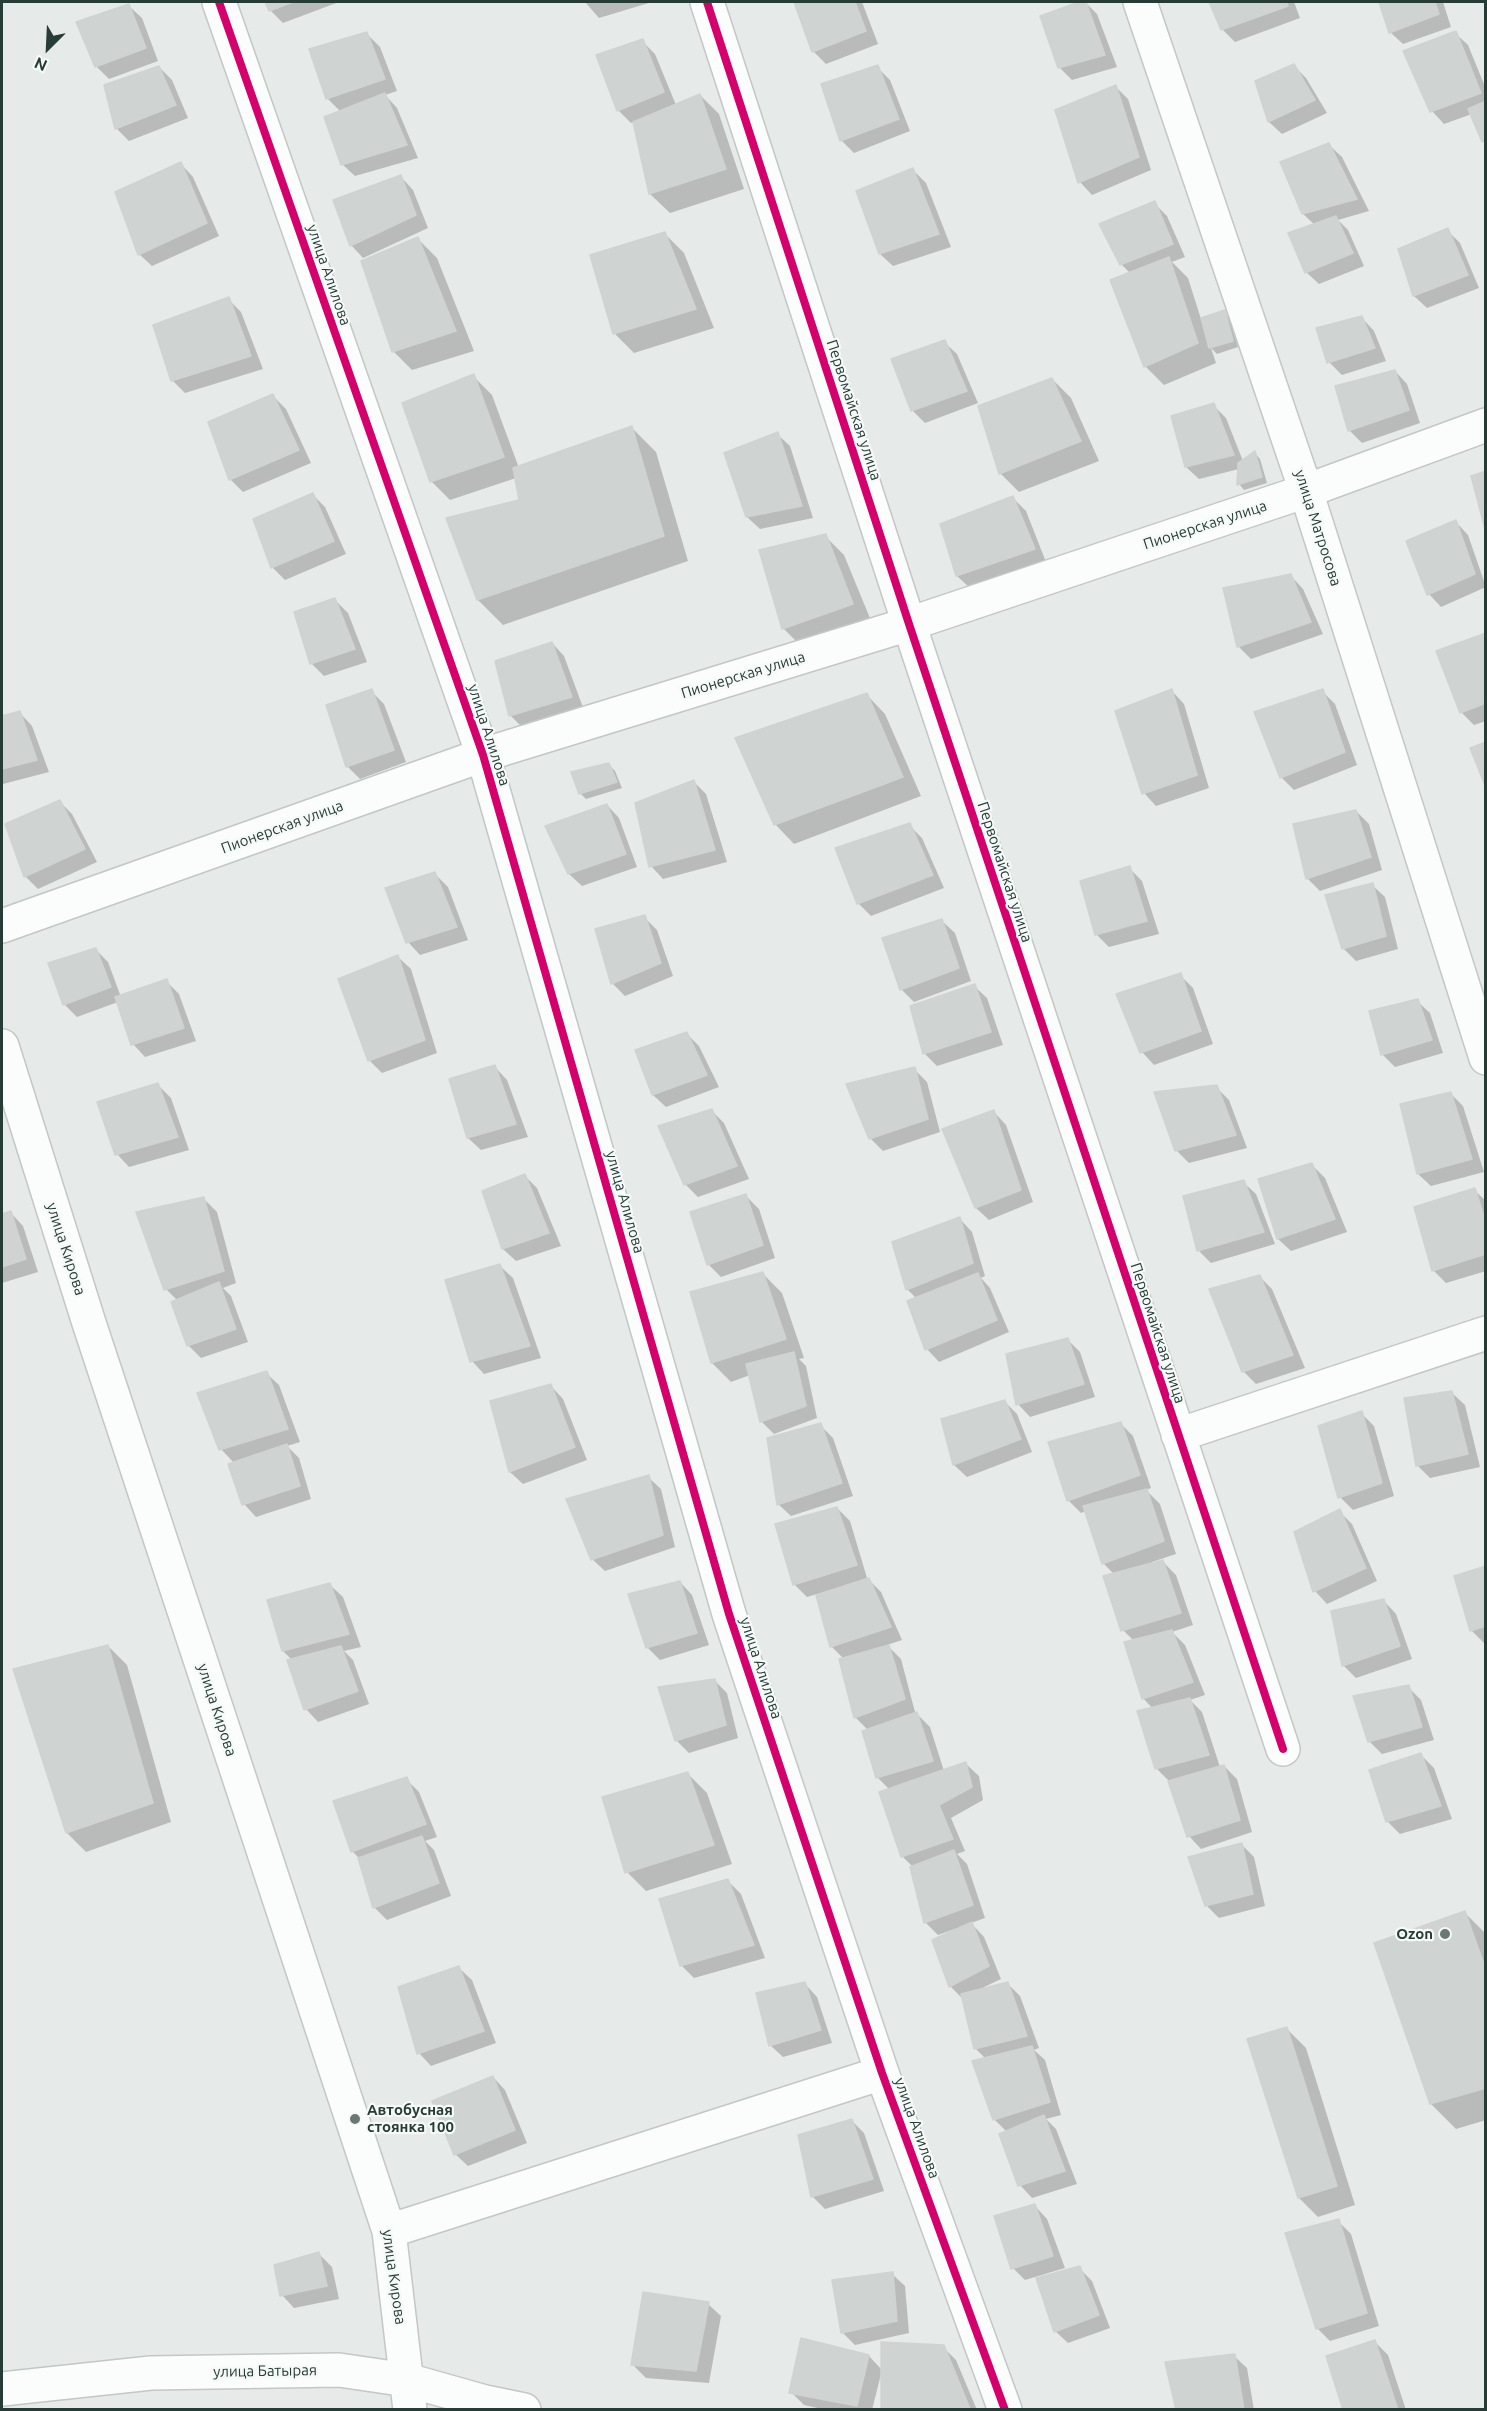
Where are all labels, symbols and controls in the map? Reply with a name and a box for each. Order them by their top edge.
north arrow [18,18,78,78]
text: N [32,54,50,75]
street label: улица Алилова [303,222,355,328]
street label: Первомайская улица [823,337,885,483]
street label: улица Матросова [1291,468,1345,588]
street label: Пионерская улица [1141,497,1269,553]
street label: Пионерская улица [679,648,807,702]
street label: улица Алилова [464,682,514,788]
street label: Пионерская улица [218,797,346,857]
street label: Первомайская улица [974,799,1036,945]
street label: улица Алилова [602,1149,648,1255]
street label: улица Кирова [43,1201,89,1297]
street label: Первомайская улица [1127,1260,1189,1406]
street label: улица Алилова [736,1615,786,1721]
street label: улица Кирова [194,1662,240,1758]
place label: Ozon [1396,1925,1433,1943]
marker: Ozon [1438,1927,1452,1941]
street label: улица Алилова [890,2075,944,2181]
place label: Автобусная стоянка 100 [367,2101,454,2136]
marker: Автобусная стоянка 100 [348,2112,362,2126]
street label: улица Кирова [378,2228,410,2326]
street label: улица Батырая [213,2361,317,2381]

